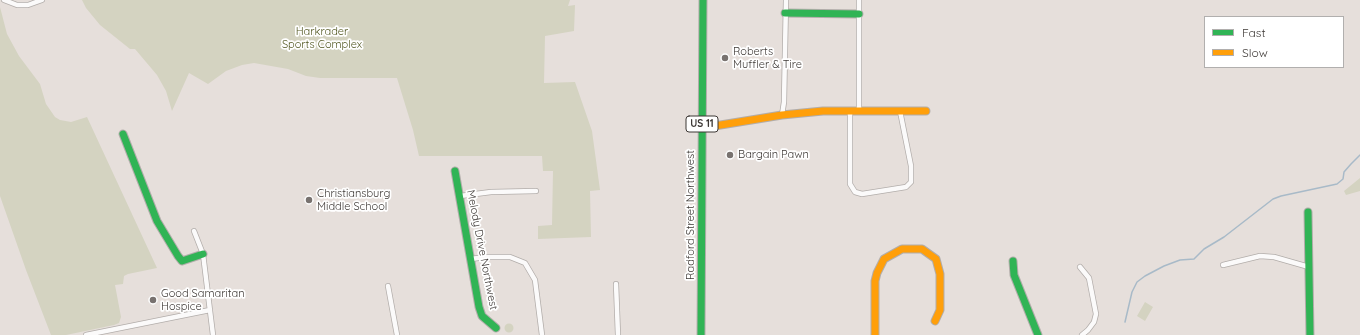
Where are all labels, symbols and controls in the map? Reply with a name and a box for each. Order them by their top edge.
legend [1204,16,1344,68]
park label: Harkrader Sports Complex [282,25,362,51]
text: Fast [1242,25,1266,40]
place label: Roberts Muffler & Tire [733,45,802,71]
text: Slow [1242,45,1268,60]
marker: Roberts Muffler & Tire [720,53,730,63]
road number: US 11 [686,116,718,132]
place label: Bargain Pawn [738,148,809,162]
street label: Radford Street Northwest [684,150,698,280]
marker: Bargain Pawn [725,150,735,160]
place label: Christiansburg Middle School [317,187,390,213]
street label: Melody Drive Northwest [464,189,500,311]
marker: Christiansburg Middle School [304,195,314,205]
place label: Good Samaritan Hospice [161,287,244,313]
marker: Good Samaritan Hospice [148,295,158,305]

